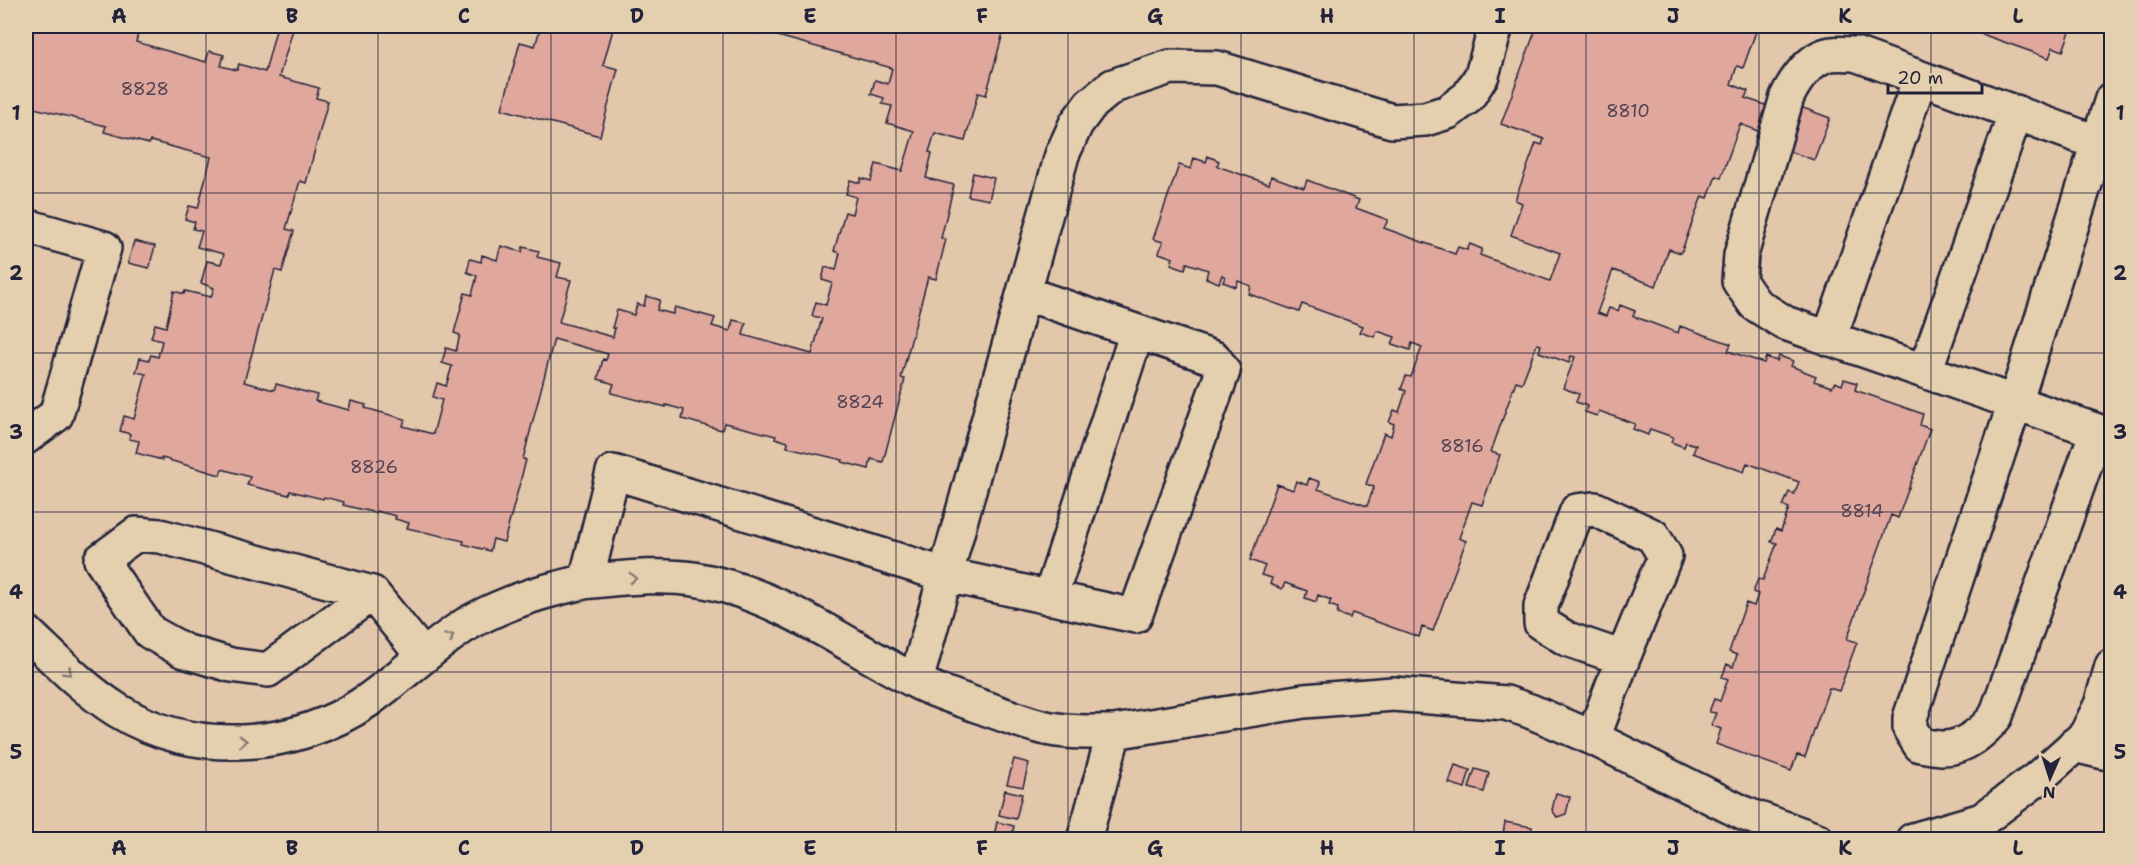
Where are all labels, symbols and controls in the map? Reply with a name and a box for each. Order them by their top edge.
text: A [111,3,127,29]
text: B [286,3,298,29]
text: C [458,3,470,29]
text: D [630,3,644,29]
text: E [803,3,817,29]
text: F [976,3,988,29]
text: G [1147,3,1163,29]
text: H [1320,3,1334,29]
text: I [1494,3,1506,29]
text: J [1667,3,1680,29]
text: K [1838,3,1852,29]
text: L [2013,3,2024,29]
scale bar [1888,57,1982,95]
text: 20 m [1897,66,1943,90]
house number: 8828 [121,77,169,101]
house number: 8810 [1606,99,1650,123]
text: 1 [11,100,21,126]
text: 1 [2115,100,2125,126]
text: 2 [9,260,23,286]
text: 2 [2113,260,2127,286]
house number: 8824 [836,390,884,414]
text: 3 [9,419,23,445]
text: 3 [2113,419,2127,445]
house number: 8816 [1440,434,1484,458]
house number: 8826 [350,455,398,479]
house number: 8814 [1840,499,1884,523]
one-way arrow [628,572,637,584]
text: 4 [9,579,23,605]
text: 4 [2113,579,2127,605]
one-way arrow [443,633,454,644]
one-way arrow [61,665,71,676]
one-way arrow [239,735,248,748]
text: 5 [10,739,22,765]
text: 5 [2114,739,2126,765]
north arrow [2020,748,2080,808]
text: N [2042,782,2056,803]
text: A [111,835,127,861]
text: B [286,835,298,861]
text: C [458,835,470,861]
text: D [630,835,644,861]
text: E [803,835,817,861]
text: F [976,835,988,861]
text: G [1147,835,1163,861]
text: H [1320,835,1334,861]
text: I [1494,835,1506,861]
text: J [1667,835,1680,861]
text: K [1838,835,1852,861]
text: L [2013,835,2024,861]

